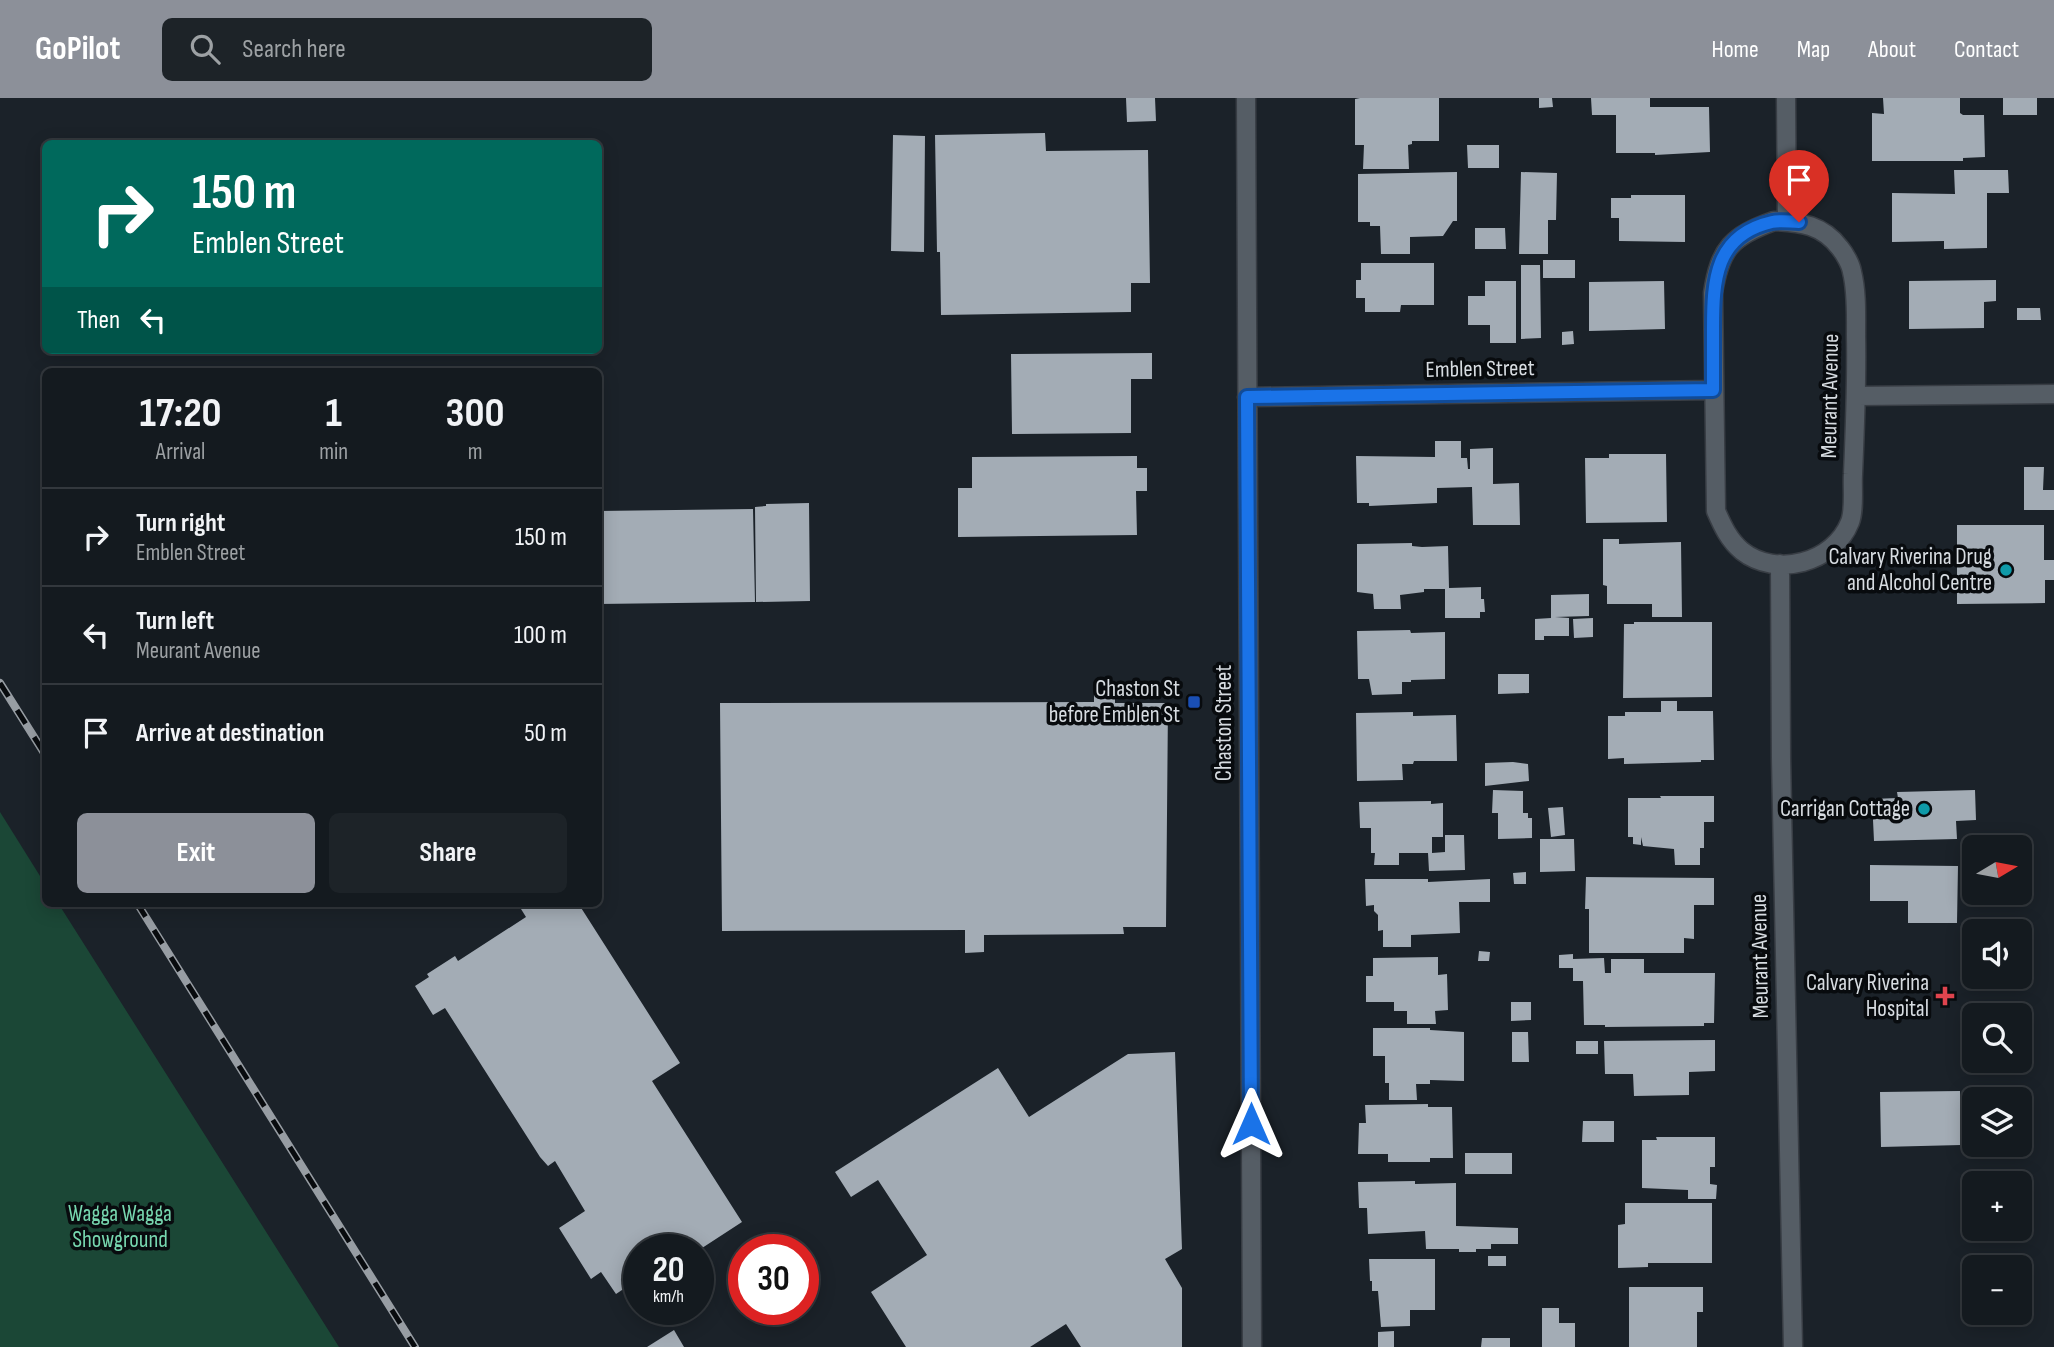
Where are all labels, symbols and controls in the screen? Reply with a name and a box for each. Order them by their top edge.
search box [162,18,652,81]
text: GoPilot [35,29,120,69]
icon: search [186,30,224,68]
text: Search here [242,34,346,65]
text: Home [1711,35,1759,64]
text: Map [1797,35,1830,64]
text: About [1868,35,1916,64]
text: Contact [1954,35,2019,64]
pin [1769,150,1829,222]
icon: arrive [1780,161,1818,199]
text: 150 m [192,164,296,223]
icon: right [77,168,168,259]
text: Emblen Street [192,224,344,263]
icon: left [134,301,172,339]
text: Then [77,305,120,336]
street label: Meurant Avenue [1815,333,1845,459]
street label: Emblen Street [1425,354,1535,384]
text: 17:20 [140,388,222,439]
text: 1 [325,388,342,439]
text: 300 [446,388,504,439]
text: Arrival [156,438,205,466]
text: min [319,438,348,466]
text: m [468,438,482,466]
text: Turn right [136,508,225,539]
icon: right [77,518,115,556]
text: 150 m [515,522,567,553]
text: Emblen Street [136,539,245,567]
place label: Calvary Riverina Drug and Alcohol Centre [1829,543,1992,597]
marker: Calvary Riverina Drug and Alcohol Centre [1998,562,2014,578]
text: Turn left [136,606,214,637]
icon: left [77,616,115,654]
text: 100 m [514,620,567,651]
text: Meurant Avenue [136,637,261,665]
street label: Chaston Street [1210,665,1238,781]
place label: Chaston St before Emblen St [1049,675,1180,729]
marker: Chaston St before Emblen St [1186,694,1202,710]
icon: arrive [77,714,115,752]
text: Arrive at destination [136,718,324,749]
text: 50 m [524,718,567,749]
place label: Carrigan Cottage [1780,795,1910,823]
marker: Carrigan Cottage [1916,801,1932,817]
button: Exit [77,813,315,893]
button: Share [329,813,567,893]
north arrow [1962,835,2032,905]
map controls [1962,835,2032,1325]
street label: Meurant Avenue [1745,893,1775,1019]
button: sound [1962,919,2032,989]
place label: Calvary Riverina Hospital [1806,969,1929,1023]
marker: Calvary Riverina Hospital [1935,986,1955,1006]
button: search [1962,1003,2032,1073]
position arrow [1214,1087,1288,1161]
button: layers [1962,1087,2032,1157]
button: + [1962,1171,2032,1241]
park label: Wagga Wagga Showground [68,1200,172,1254]
speed limit sign: 30 [728,1234,819,1325]
text: 20 [653,1249,685,1292]
button: − [1962,1255,2032,1325]
text: km/h [653,1286,684,1307]

